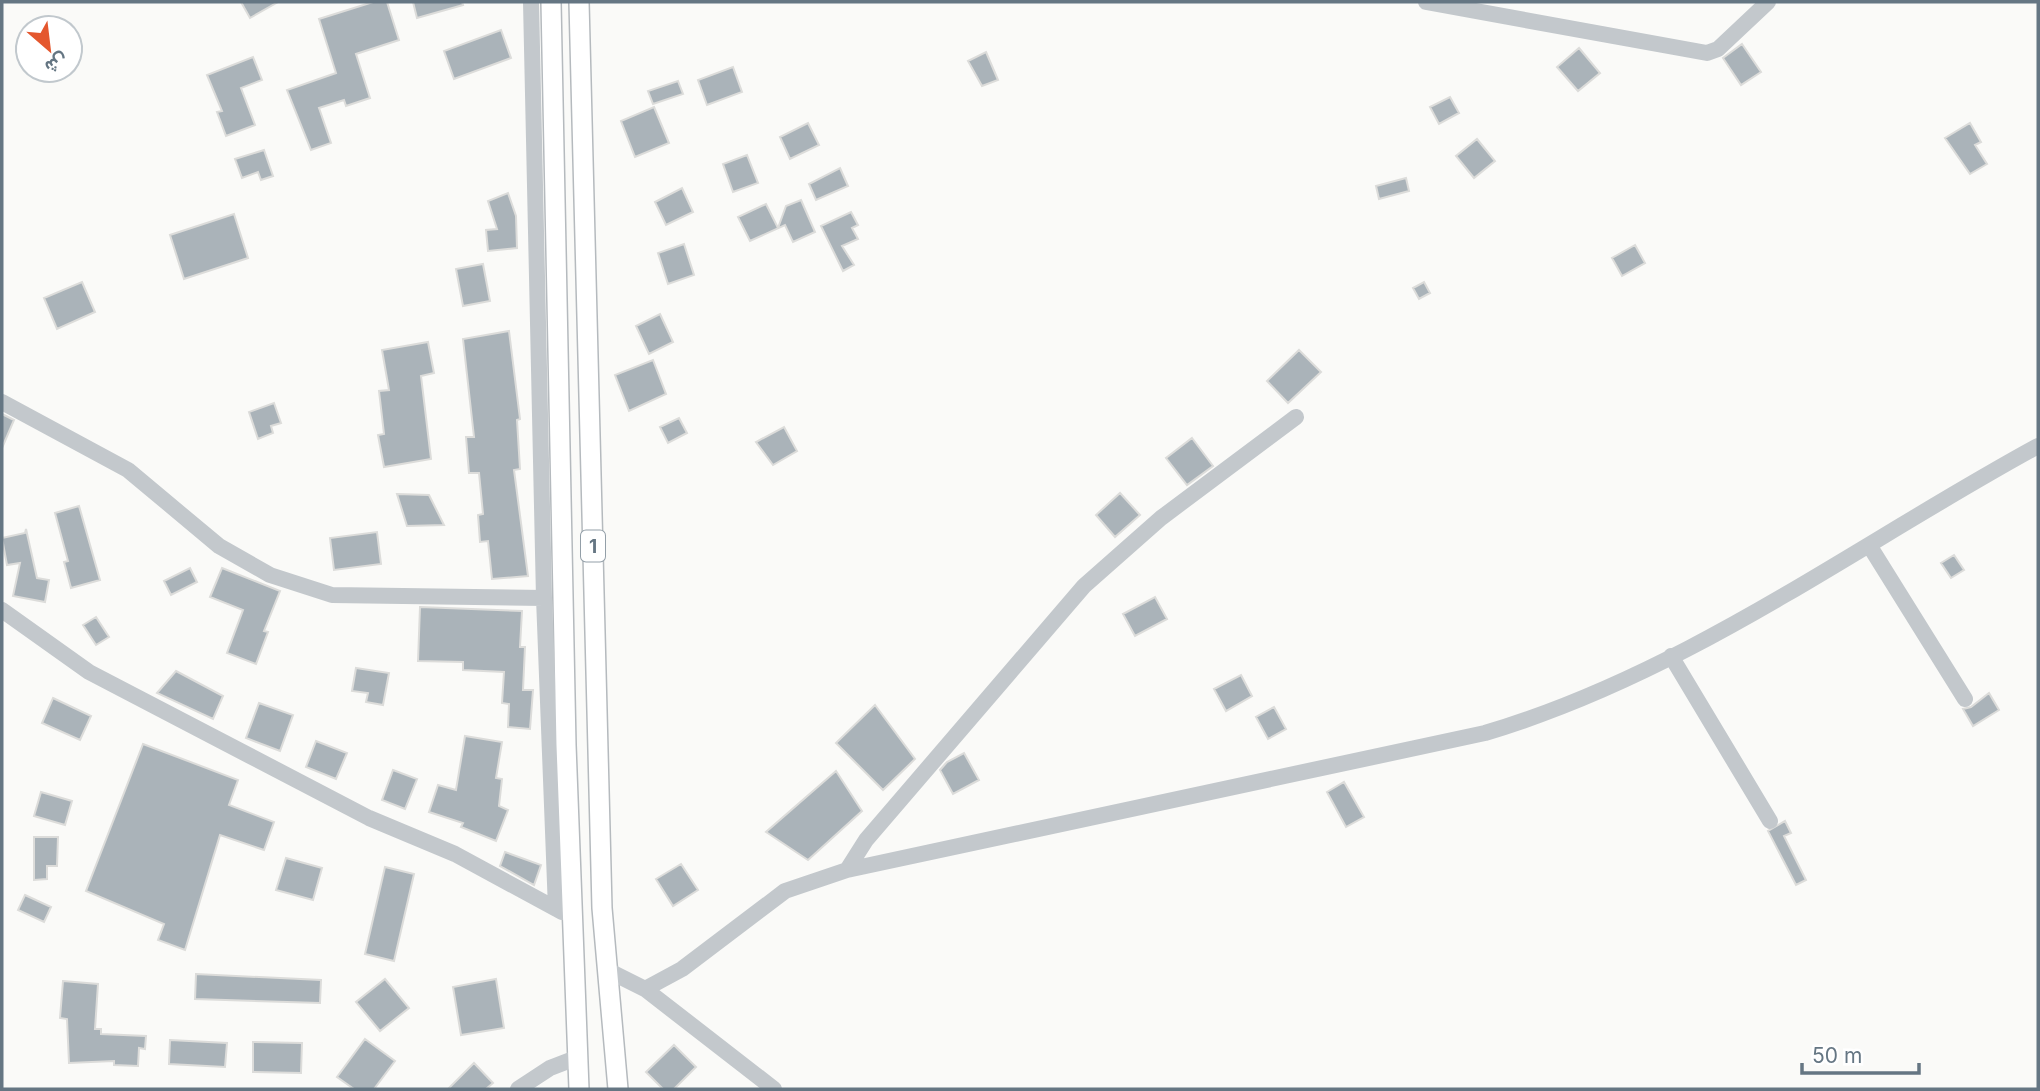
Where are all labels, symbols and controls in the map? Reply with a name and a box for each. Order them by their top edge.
north arrow [14,14,84,84]
text: ش [41,48,72,79]
road number: 1 [581,530,605,562]
scale bar [1802,1032,1919,1076]
text: 50 m [1812,1043,1862,1068]

